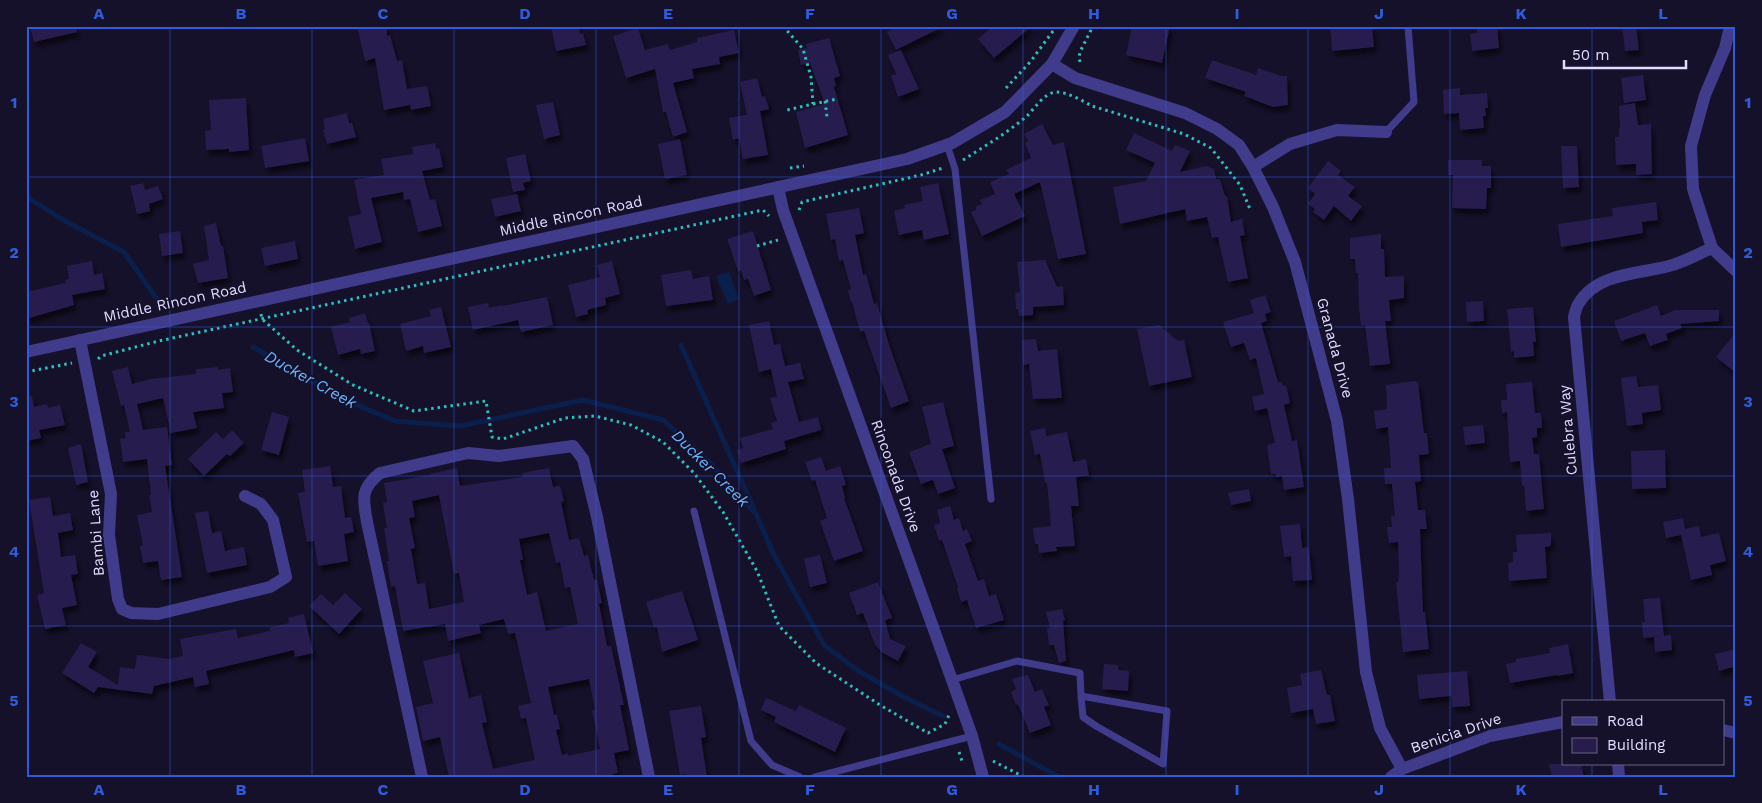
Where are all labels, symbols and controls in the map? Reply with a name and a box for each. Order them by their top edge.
text: A [94,4,105,23]
text: B [236,4,247,23]
text: C [378,4,389,23]
text: D [519,4,531,23]
text: E [663,4,673,23]
text: F [805,4,815,23]
text: G [946,4,958,23]
text: H [1088,4,1100,23]
text: I [1234,4,1240,23]
text: J [1374,4,1384,23]
text: K [1515,4,1527,23]
text: L [1658,4,1668,23]
scale bar [1564,38,1687,70]
text: 50 m [1572,46,1609,64]
text: 1 [11,93,17,112]
text: 1 [1745,93,1751,112]
street label: Middle Rincon Road [498,192,644,240]
text: 2 [9,243,19,262]
text: 2 [1743,243,1753,262]
street label: Middle Rincon Road [102,278,248,326]
street label: Granada Drive [1313,296,1357,400]
water label: Ducker Creek [262,346,361,413]
street label: Culebra Way [1555,384,1581,476]
text: 3 [9,392,19,411]
text: 3 [1743,392,1753,411]
street label: Rinconada Drive [867,417,925,535]
water label: Ducker Creek [668,426,754,512]
street label: Bambi Lane [84,489,108,577]
text: 4 [9,542,19,561]
text: 4 [1743,542,1753,561]
text: 5 [9,691,19,710]
text: 5 [1743,691,1753,710]
legend [1562,700,1724,766]
street label: Benicia Drive [1408,709,1504,757]
text: Road [1607,712,1644,730]
text: Building [1607,736,1665,754]
text: A [94,780,105,799]
text: B [236,780,247,799]
text: C [378,780,389,799]
text: D [519,780,531,799]
text: E [663,780,673,799]
text: F [805,780,815,799]
text: G [946,780,958,799]
text: H [1088,780,1100,799]
text: I [1234,780,1240,799]
text: J [1374,780,1384,799]
text: K [1515,780,1527,799]
text: L [1658,780,1668,799]

